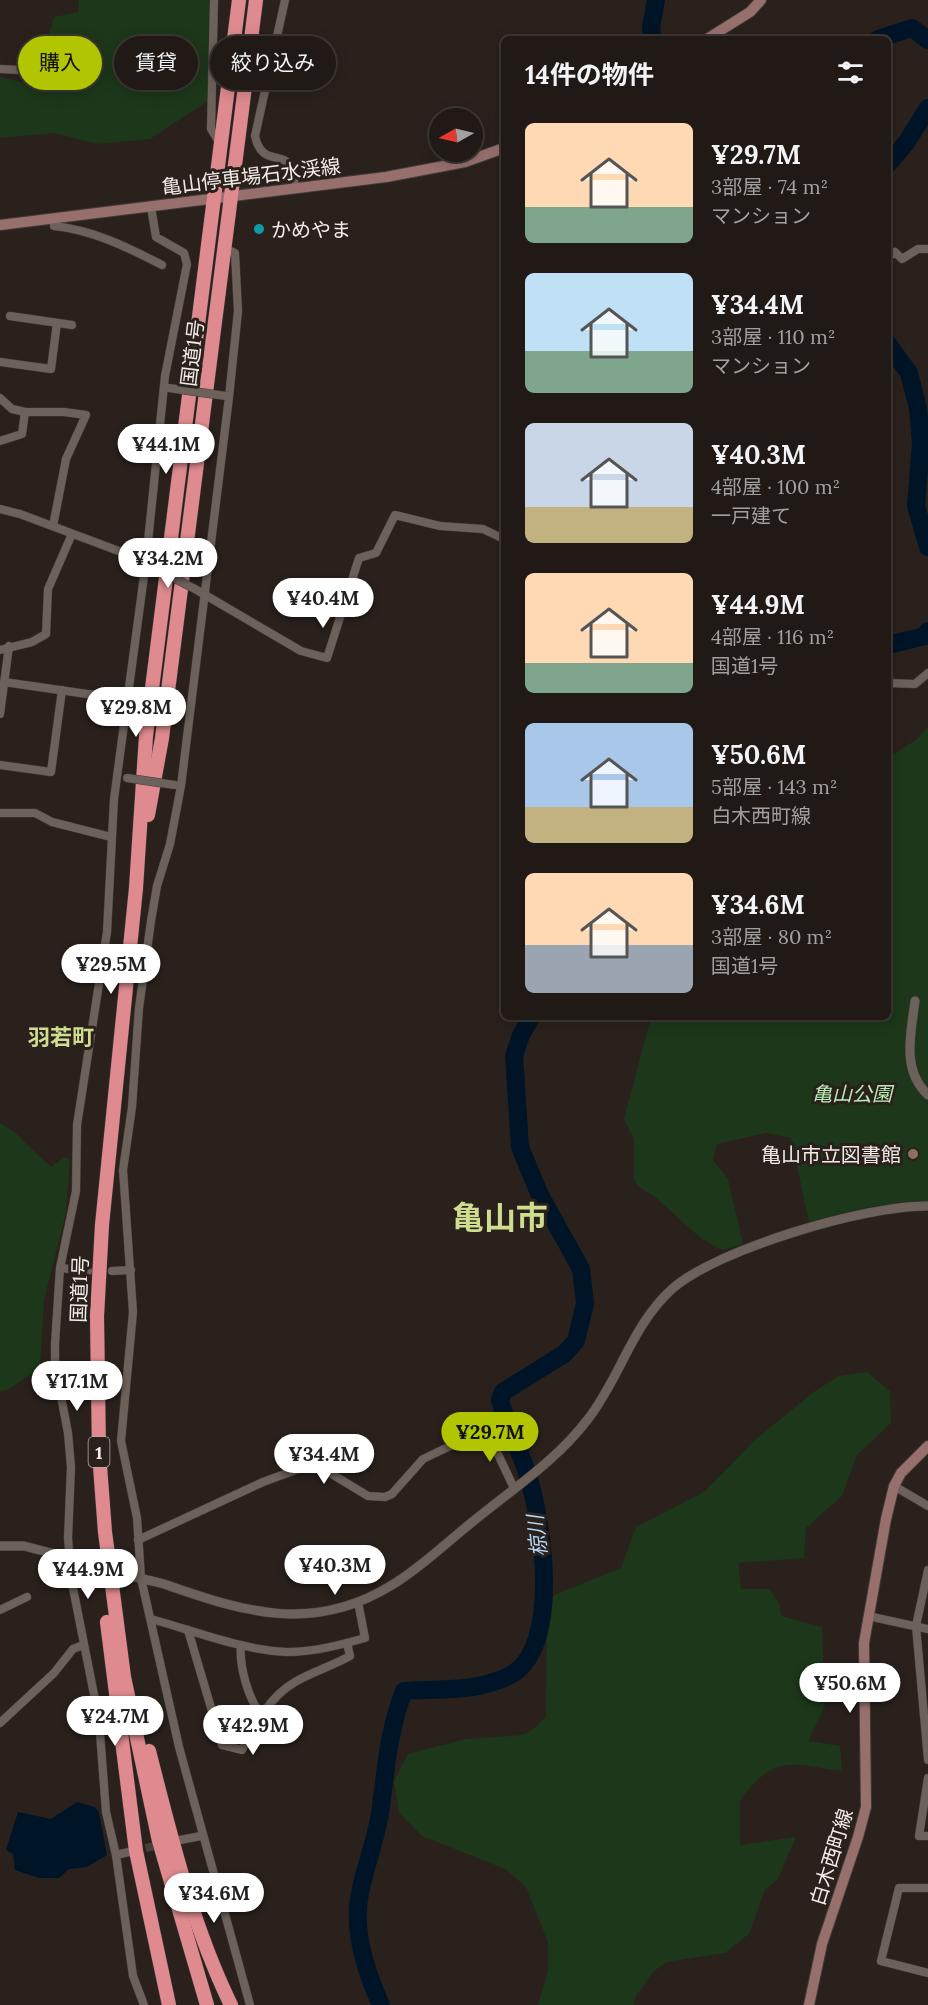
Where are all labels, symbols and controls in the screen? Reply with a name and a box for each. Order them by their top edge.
chip: 購入 [18,36,102,90]
chip: 賃貸 [114,36,198,90]
chip: 絞り込み [210,36,336,90]
icon: filters [834,56,867,89]
text: 14件の物件 [525,58,654,91]
north arrow [429,108,483,162]
map controls [429,108,483,162]
text: ¥29.7M [711,138,801,171]
icon: home [573,147,645,219]
street label: 亀山停車場石水渓線 [160,153,342,199]
text: 3部屋 · 74 m² [711,174,828,199]
text: マンション [711,203,811,228]
place label: かめやま [271,217,351,242]
marker: かめやま [252,222,266,236]
text: ¥34.4M [711,288,804,321]
icon: home [573,297,645,369]
street label: 国道1号 [175,318,209,388]
text: 3部屋 · 110 m² [711,324,835,349]
text: マンション [711,353,811,378]
pin: ¥44.1M [117,424,215,475]
text: ¥44.1M [132,431,200,456]
text: ¥40.3M [711,438,806,471]
icon: home [573,447,645,519]
text: 4部屋 · 100 m² [711,474,840,499]
text: 一戸建て [711,503,791,528]
pin: ¥34.2M [119,538,217,589]
text: ¥34.2M [132,545,204,570]
pin: ¥40.4M [274,578,372,629]
text: ¥40.4M [287,585,359,610]
text: ¥44.9M [711,588,805,621]
icon: home [573,597,645,669]
text: 4部屋 · 116 m² [711,624,834,649]
text: 国道1号 [711,653,778,678]
pin: ¥29.8M [87,687,185,738]
text: ¥29.8M [100,694,172,719]
text: ¥50.6M [711,738,806,771]
icon: home [573,747,645,819]
text: 5部屋 · 143 m² [711,774,838,799]
text: 白木西町線 [711,803,811,828]
text: ¥34.6M [711,888,805,921]
icon: home [573,897,645,969]
text: 3部屋 · 80 m² [711,924,832,949]
pin: ¥29.5M [62,944,160,995]
text: ¥29.5M [75,951,147,976]
text: 国道1号 [711,953,778,978]
district label: 羽若町 [28,1023,94,1051]
park label: 亀山公園 [812,1081,895,1106]
place label: 亀山市立図書館 [761,1142,901,1167]
marker: 亀山市立図書館 [906,1147,920,1161]
district label: 亀山市 [452,1197,548,1238]
street label: 国道1号 [65,1255,93,1323]
pin: ¥17.1M [28,1361,126,1412]
text: ¥17.1M [46,1368,108,1393]
pin: ¥29.7M [441,1412,539,1463]
text: ¥29.7M [455,1419,525,1444]
pin: ¥34.4M [275,1434,373,1485]
road number: 1 [88,1437,110,1467]
text: ¥34.4M [288,1441,360,1466]
water label: 椋川 [521,1512,553,1558]
pin: ¥40.3M [286,1545,384,1596]
pin: ¥44.9M [39,1549,137,1600]
text: ¥40.3M [298,1552,372,1577]
text: ¥44.9M [52,1556,124,1581]
pin: ¥50.6M [801,1663,899,1714]
text: ¥50.6M [813,1670,887,1695]
pin: ¥24.7M [66,1696,164,1747]
text: ¥24.7M [81,1703,149,1728]
pin: ¥42.9M [204,1705,302,1756]
text: ¥42.9M [217,1712,289,1737]
street label: 白木西町線 [804,1806,858,1908]
pin: ¥34.6M [165,1873,263,1924]
text: ¥34.6M [178,1880,250,1905]

